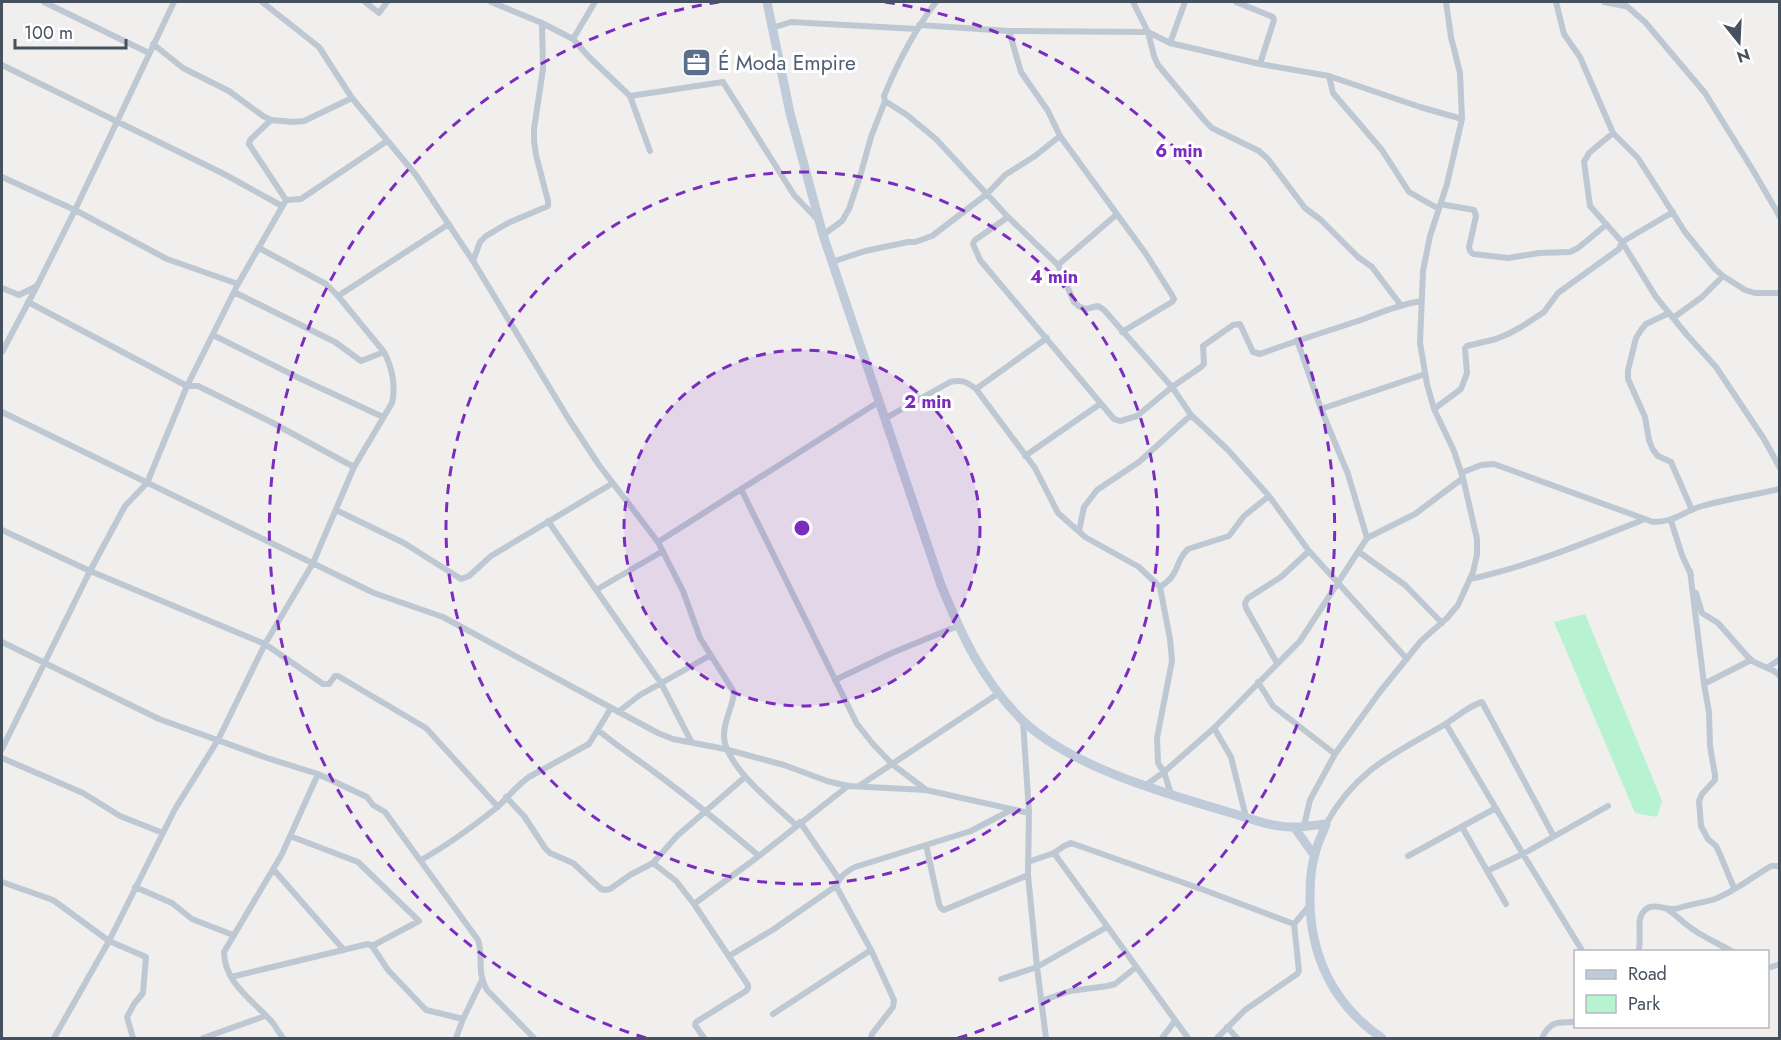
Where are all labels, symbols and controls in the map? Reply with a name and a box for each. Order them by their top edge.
scale bar [15,12,126,50]
north arrow [1709,12,1769,72]
text: 100 m [24,20,73,46]
text: N [1734,43,1753,69]
office icon: É Moda Empire [681,47,713,79]
place label: É Moda Empire [718,48,856,78]
text: 6 min [1155,138,1203,164]
text: 4 min [1030,264,1078,290]
text: 2 min [904,389,952,415]
centre of rings [792,518,812,538]
legend [1574,950,1769,1028]
text: Road [1628,961,1667,987]
text: Park [1628,991,1660,1017]

